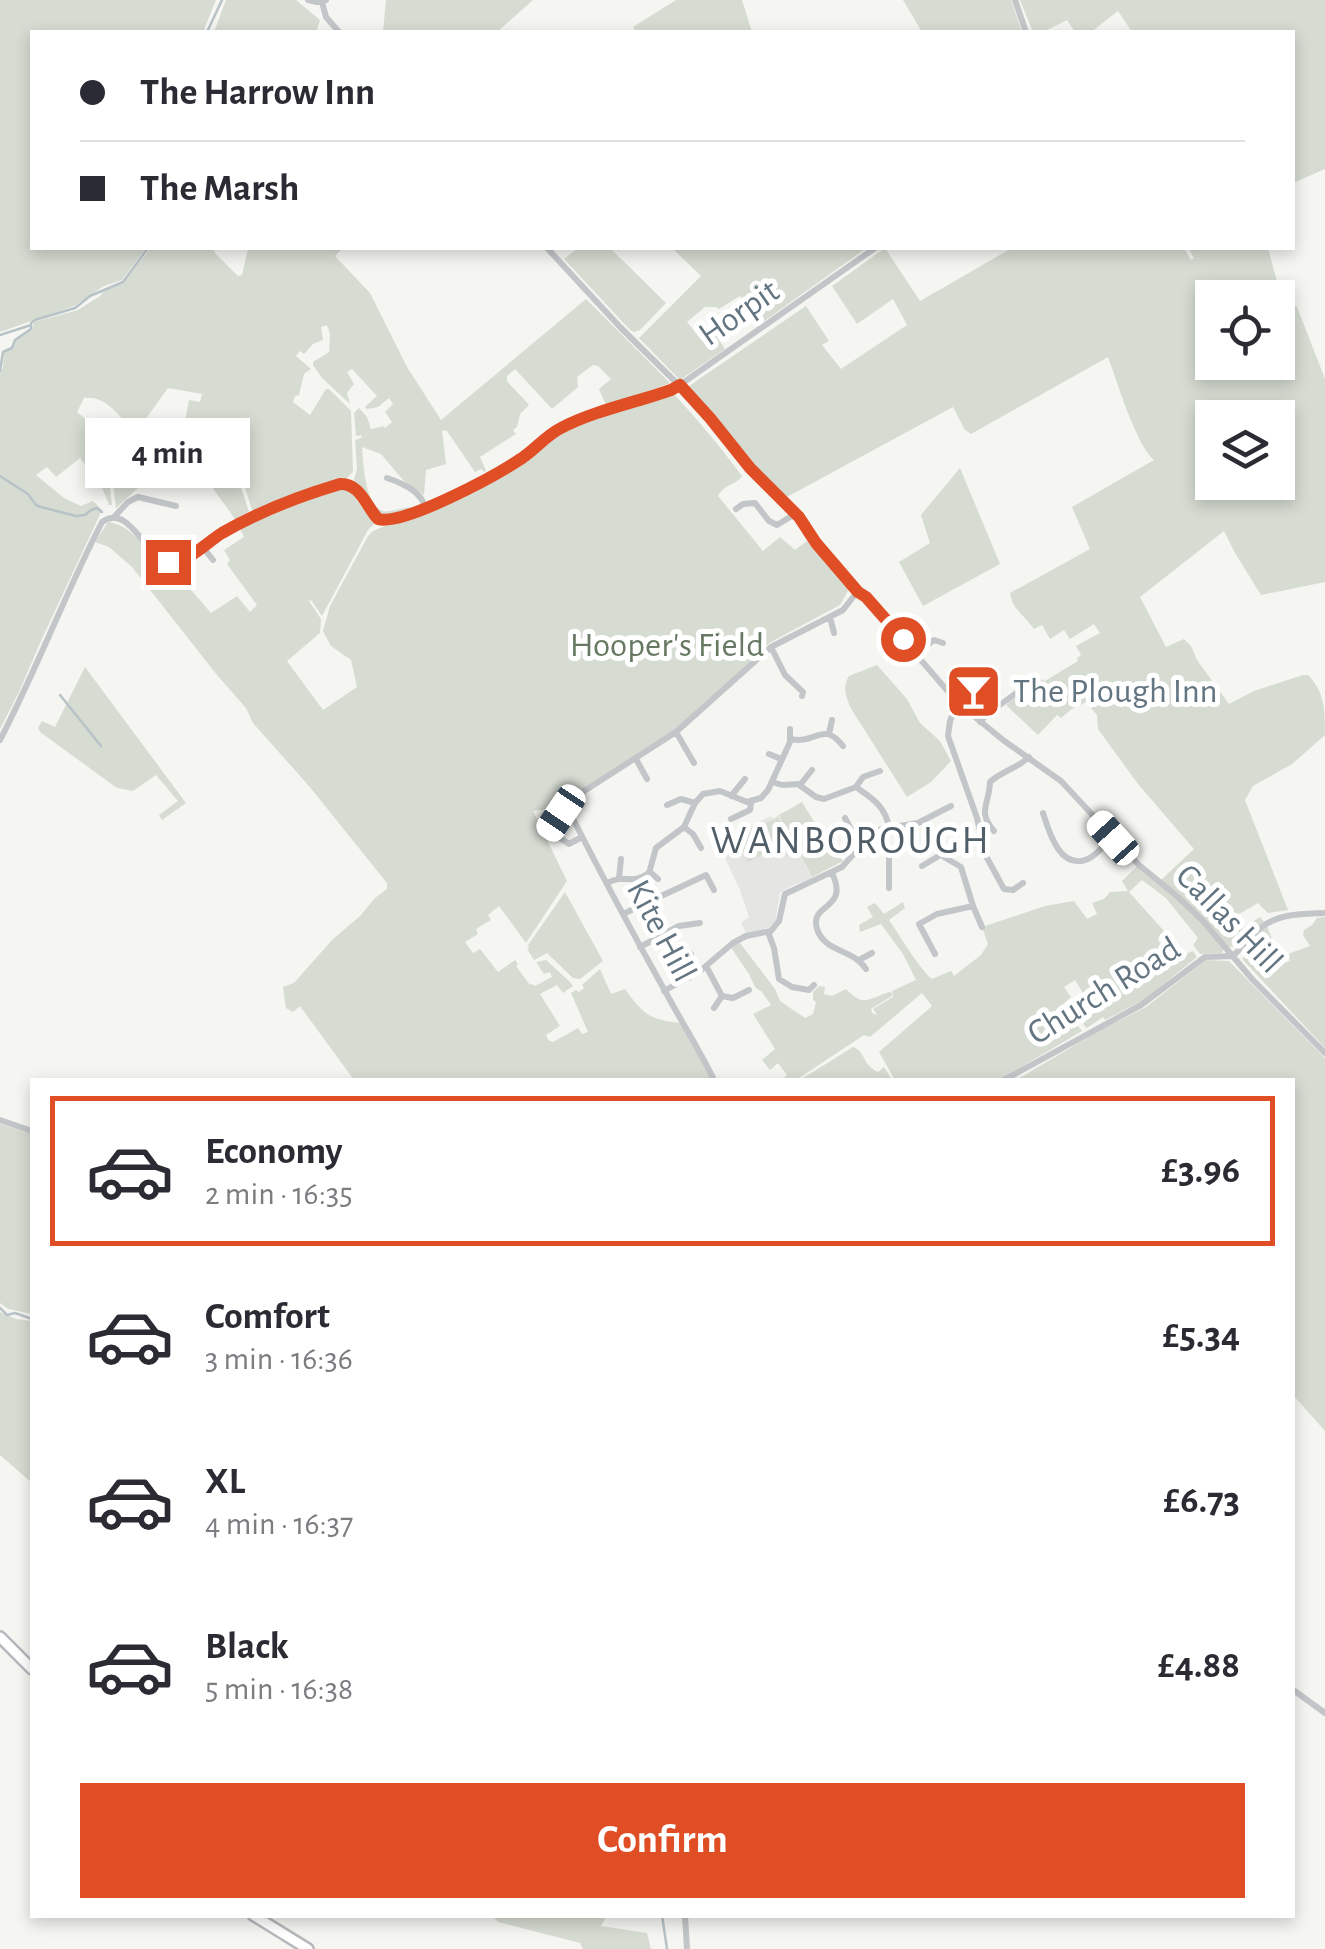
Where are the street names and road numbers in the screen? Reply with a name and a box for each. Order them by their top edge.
street label: Horpit [693,273,785,353]
street label: Callas Hill [1169,858,1289,980]
street label: Kite Hill [620,874,702,988]
street label: Church Road [1022,931,1186,1051]

